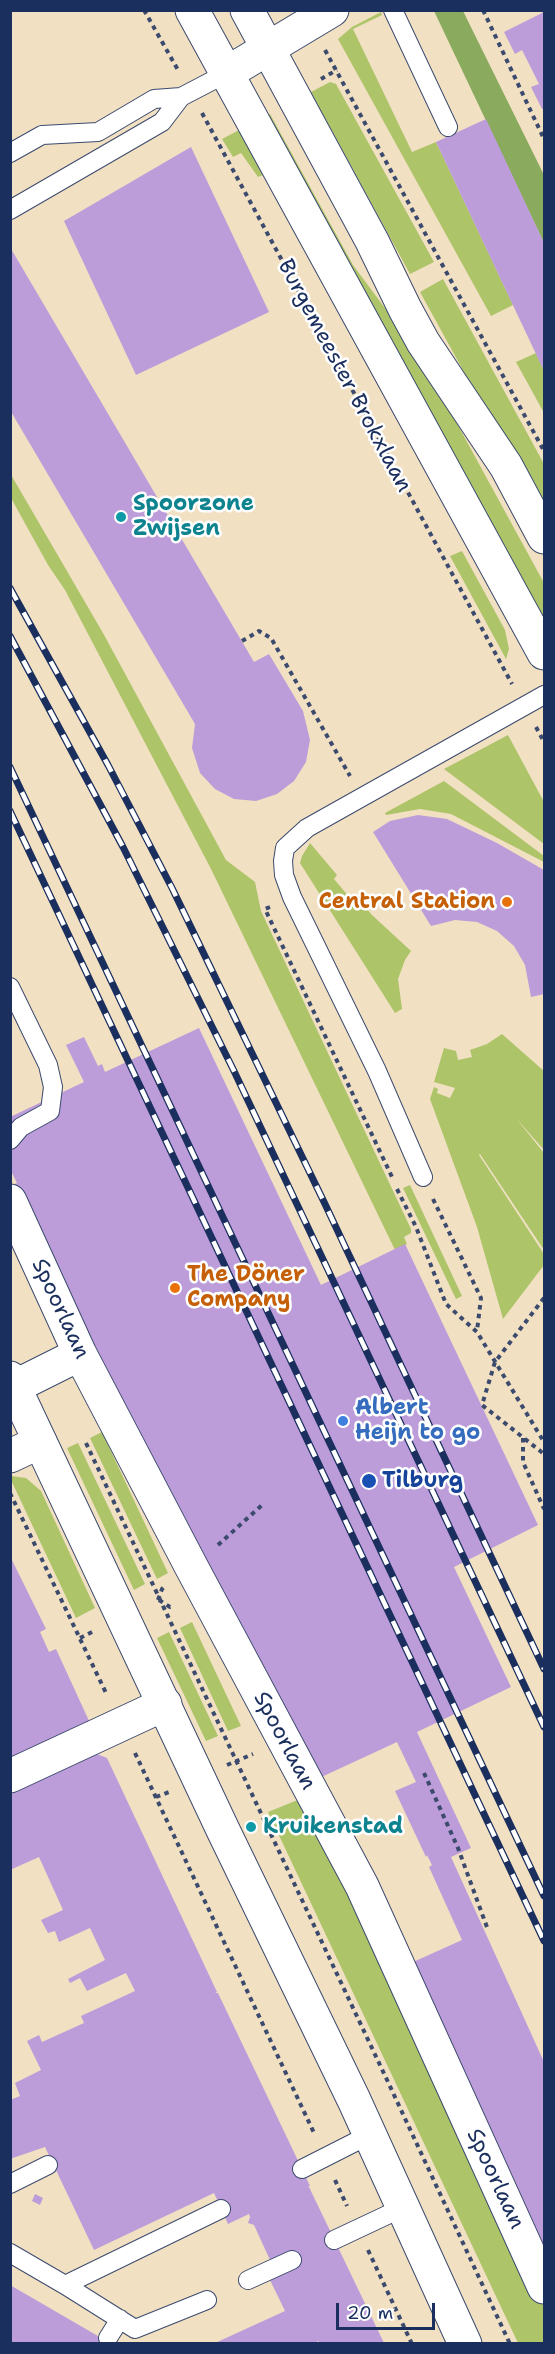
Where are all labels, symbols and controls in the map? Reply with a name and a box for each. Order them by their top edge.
street label: Burgemeester Brokxlaan [271,255,417,497]
place label: Spoorzone Zwijsen [133,491,254,542]
marker: Spoorzone Zwijsen [114,510,128,524]
place label: Central Station [319,889,495,915]
marker: Central Station [500,895,514,909]
street label: Spoorlaan [25,1255,95,1363]
place label: The Döner Company [187,1262,305,1314]
marker: The Döner Company [168,1281,182,1295]
place label: Albert Heijn to go [355,1395,480,1446]
marker: Albert Heijn to go [336,1414,350,1428]
place label: Tilburg [382,1468,463,1494]
marker: Tilburg [360,1472,378,1490]
street label: Spoorlaan [247,1687,321,1795]
place label: Kruikenstad [263,1814,403,1840]
marker: Kruikenstad [244,1820,258,1834]
street label: Spoorlaan [460,2125,530,2233]
scale bar [339,2291,438,2329]
text: 20 m [347,2301,393,2325]

